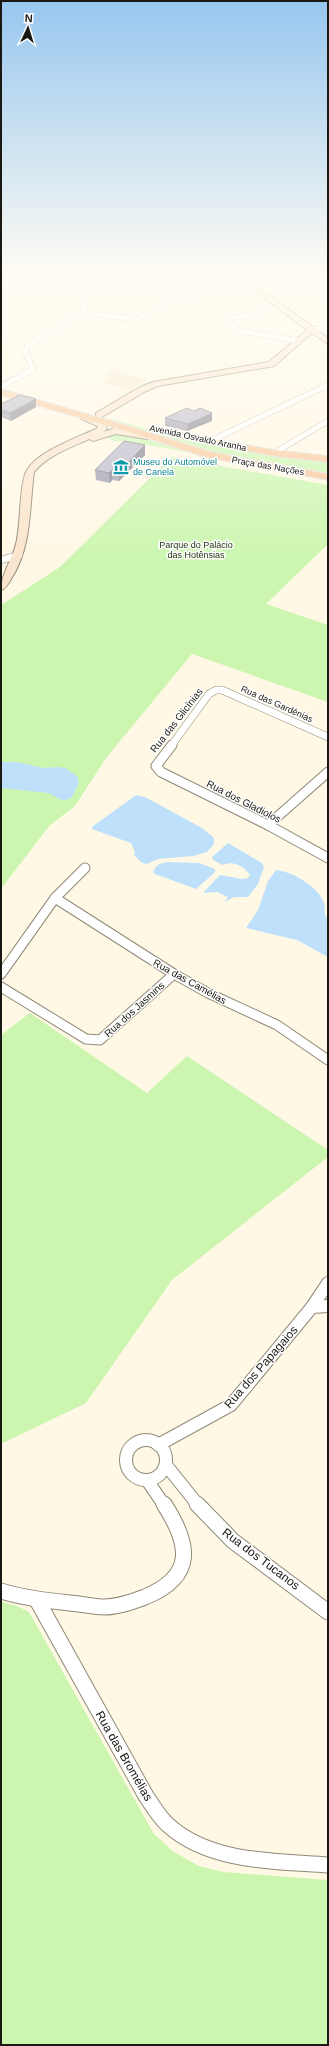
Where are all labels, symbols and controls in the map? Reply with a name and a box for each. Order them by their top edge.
north arrow [8,8,48,48]
text: N [24,12,33,24]
street label: Avenida Osvaldo Aranha [149,423,247,453]
street label: Praça das Nações [231,455,306,477]
place label: Museu do Automóvel de Canela [133,457,217,477]
museum icon: Museu do Automóvel de Canela [112,458,130,476]
park label: Parque do Palácio das Hotênsias [159,540,233,560]
street label: Rua das Gardênias [240,684,315,725]
street label: Rua das Glicínias [148,686,205,755]
street label: Rua dos Gladiolos [205,778,283,825]
street label: Rua das Camélias [151,957,228,1006]
street label: Rua dos Jasmins [102,980,167,1039]
street label: Rua dos Papagaios [221,1323,301,1411]
street label: Rua dos Tucanos [219,1525,303,1593]
street label: Rua das Bromélias [93,1709,155,1803]

